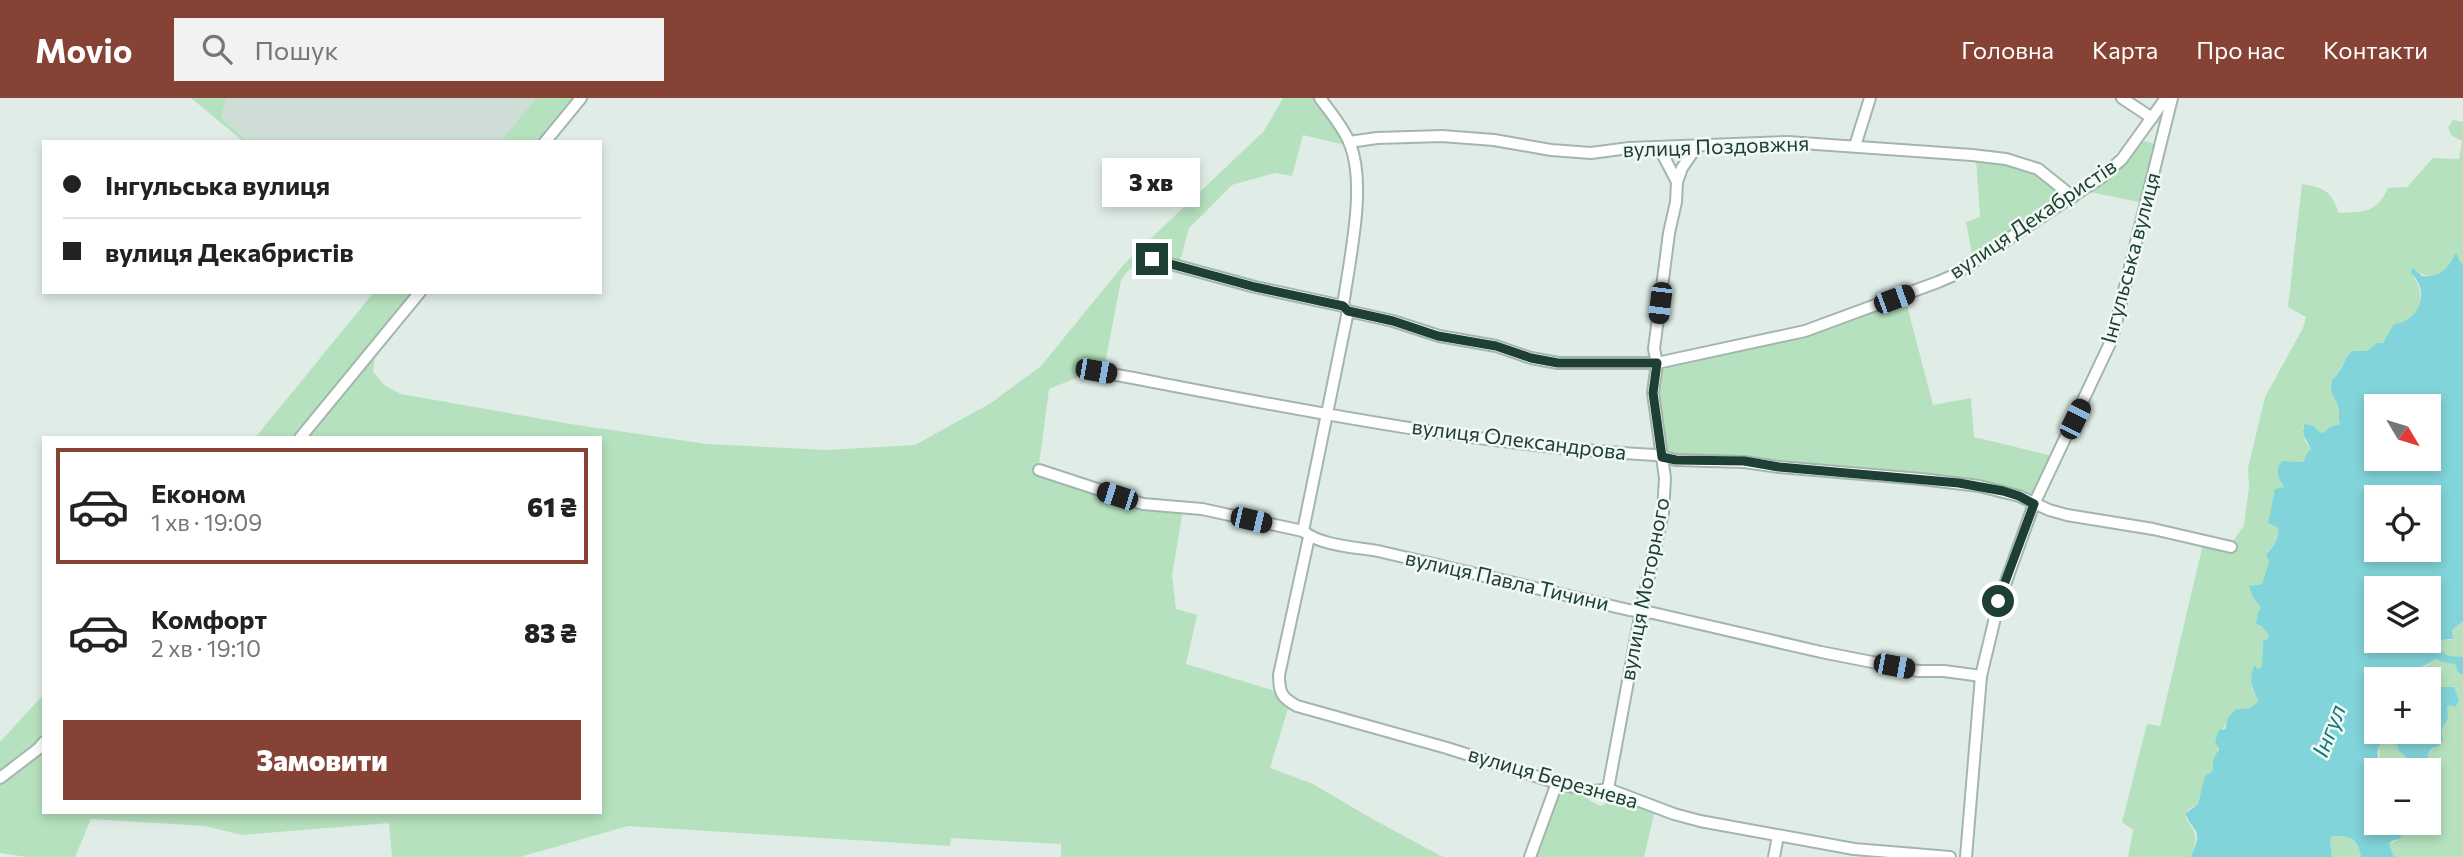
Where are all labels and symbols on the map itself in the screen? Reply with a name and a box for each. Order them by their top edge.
street label: вулиця Поздовжня [1622,130,1810,161]
street label: вулиця Декабристів [1944,153,2120,283]
callout: 3 хв [1103,158,1201,206]
street label: Інгульська вулиця [2095,169,2164,346]
route end [1136,243,1168,275]
car [1648,281,1673,325]
car [1871,282,1918,316]
car [1074,357,1119,385]
north arrow [2364,394,2441,471]
car [2057,396,2094,442]
street label: вулиця Олександрова [1411,413,1628,464]
car [1094,480,1141,512]
street label: вулиця Моторного [1614,495,1674,682]
car [1229,505,1274,535]
street label: вулиця Павла Тичини [1403,544,1612,615]
route start [1982,585,2014,617]
car [1872,652,1917,680]
water label: Інгул [2305,700,2351,761]
street label: вулиця Березнева [1466,740,1641,813]

